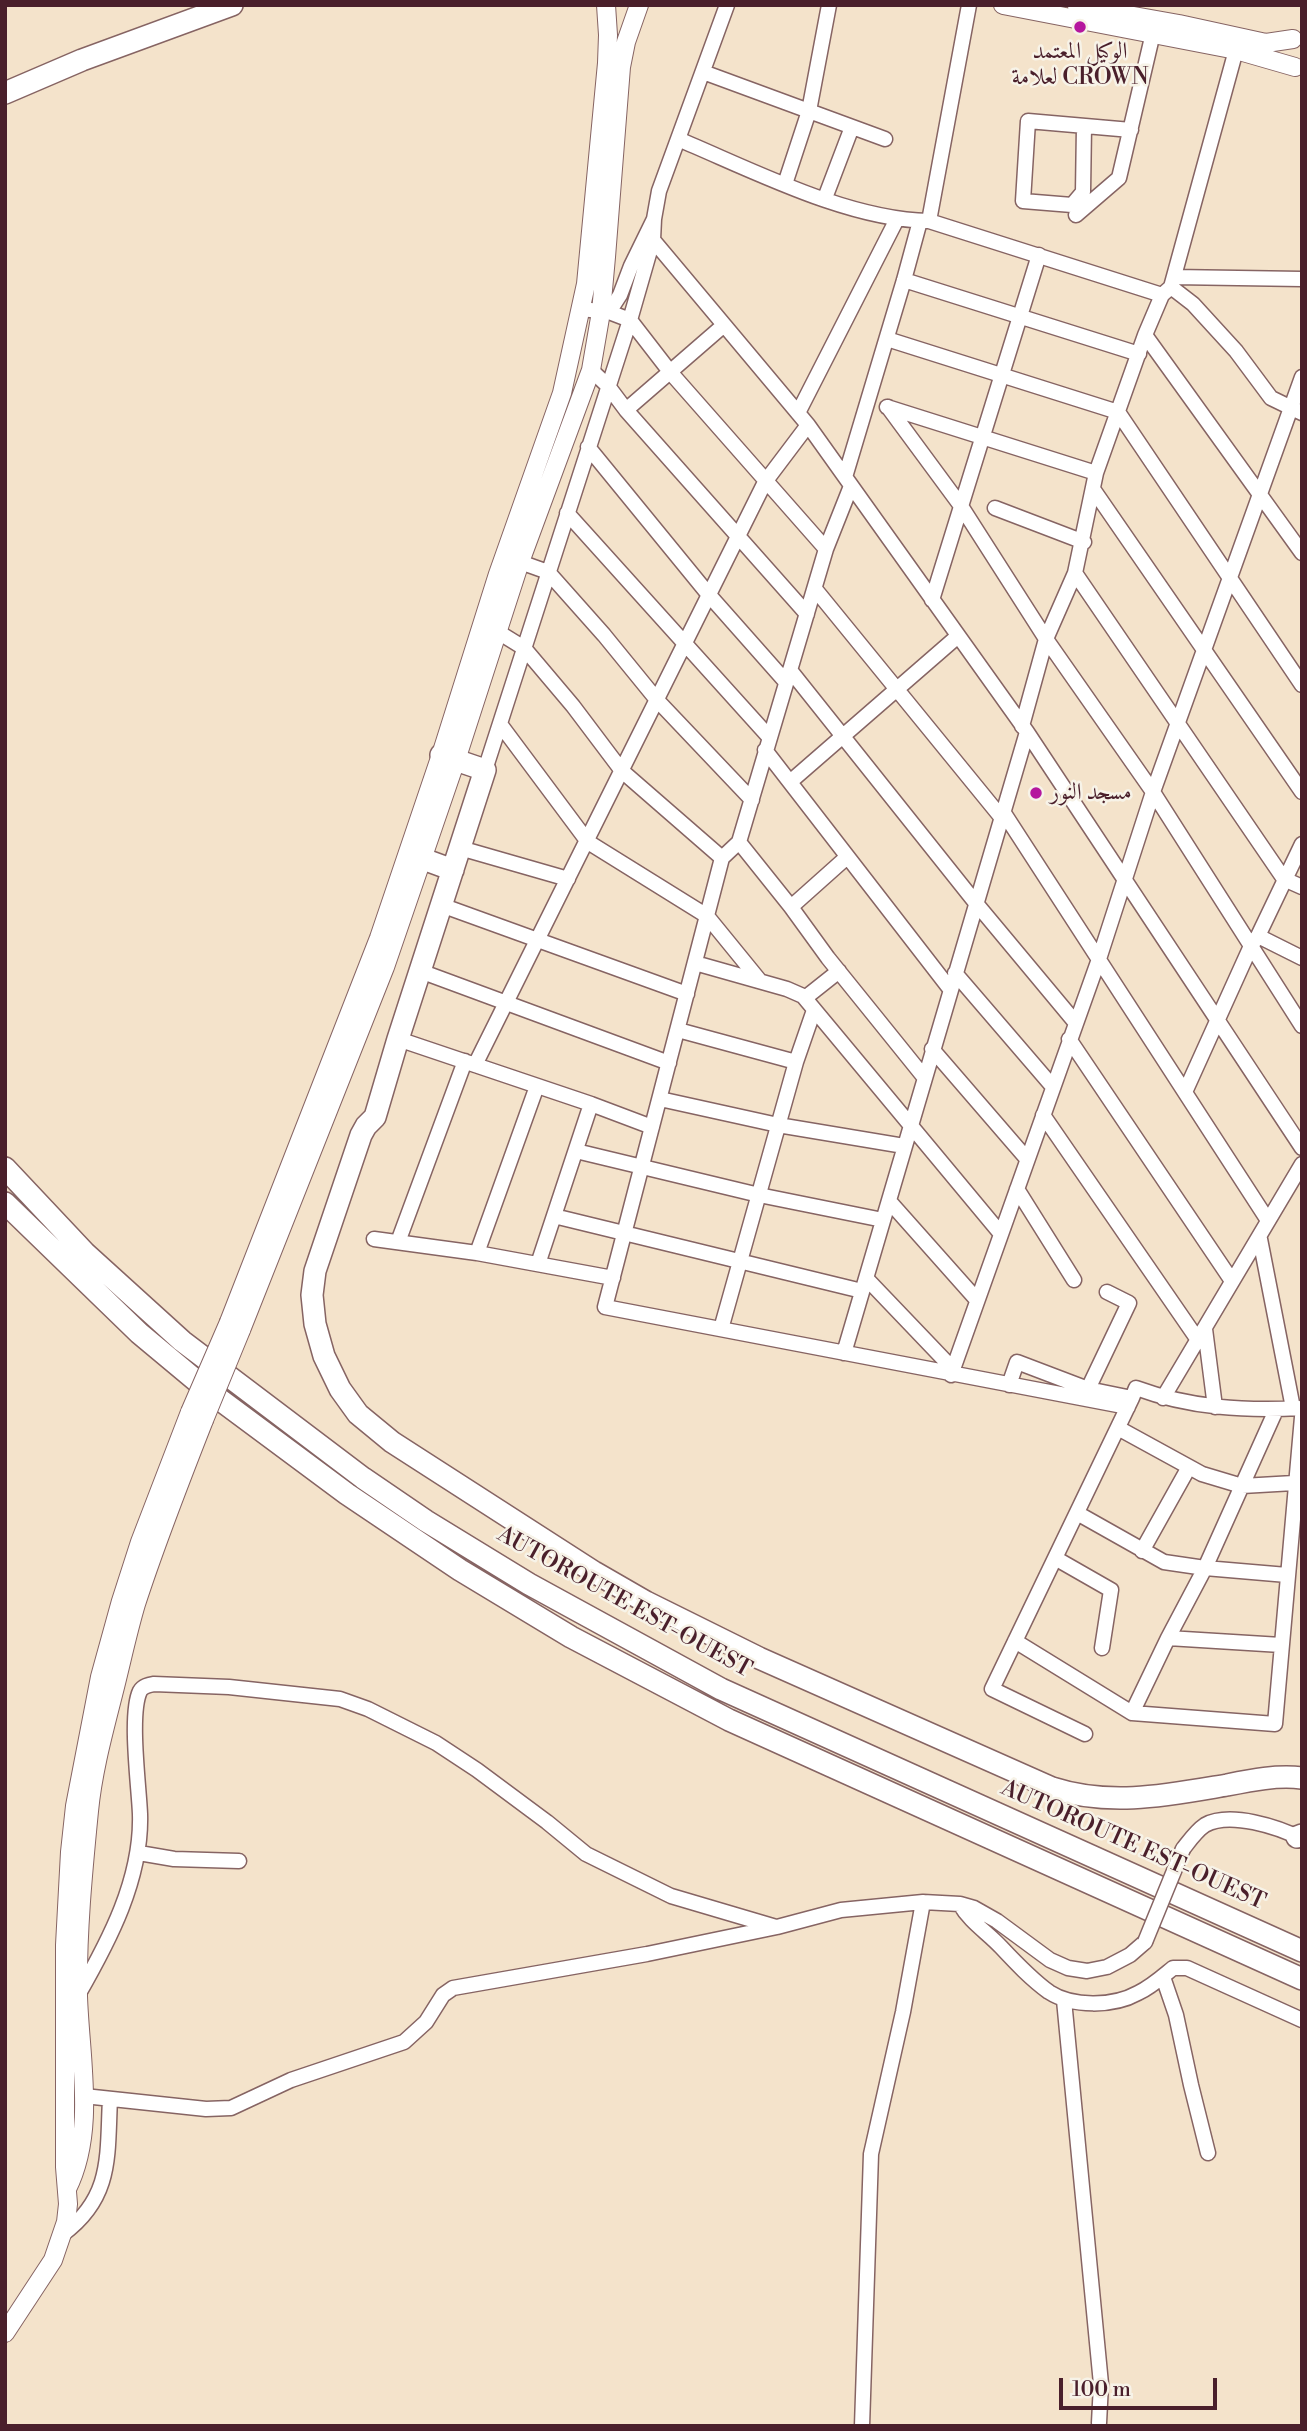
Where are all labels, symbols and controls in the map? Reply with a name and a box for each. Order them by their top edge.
marker: الوكيل المعتمد لعلامة CROWN [1072,19,1088,35]
place label: الوكيل المعتمد لعلامة CROWN [1011,38,1149,92]
place label: مسجد النور [1050,779,1132,807]
marker: مسجد النور [1028,785,1044,801]
street label: AUTOROUTE EST-OUEST [492,1521,756,1685]
street label: AUTOROUTE EST-OUEST [996,1775,1270,1917]
scale bar [1062,2364,1220,2408]
text: 100 m [1072,2377,1131,2403]

